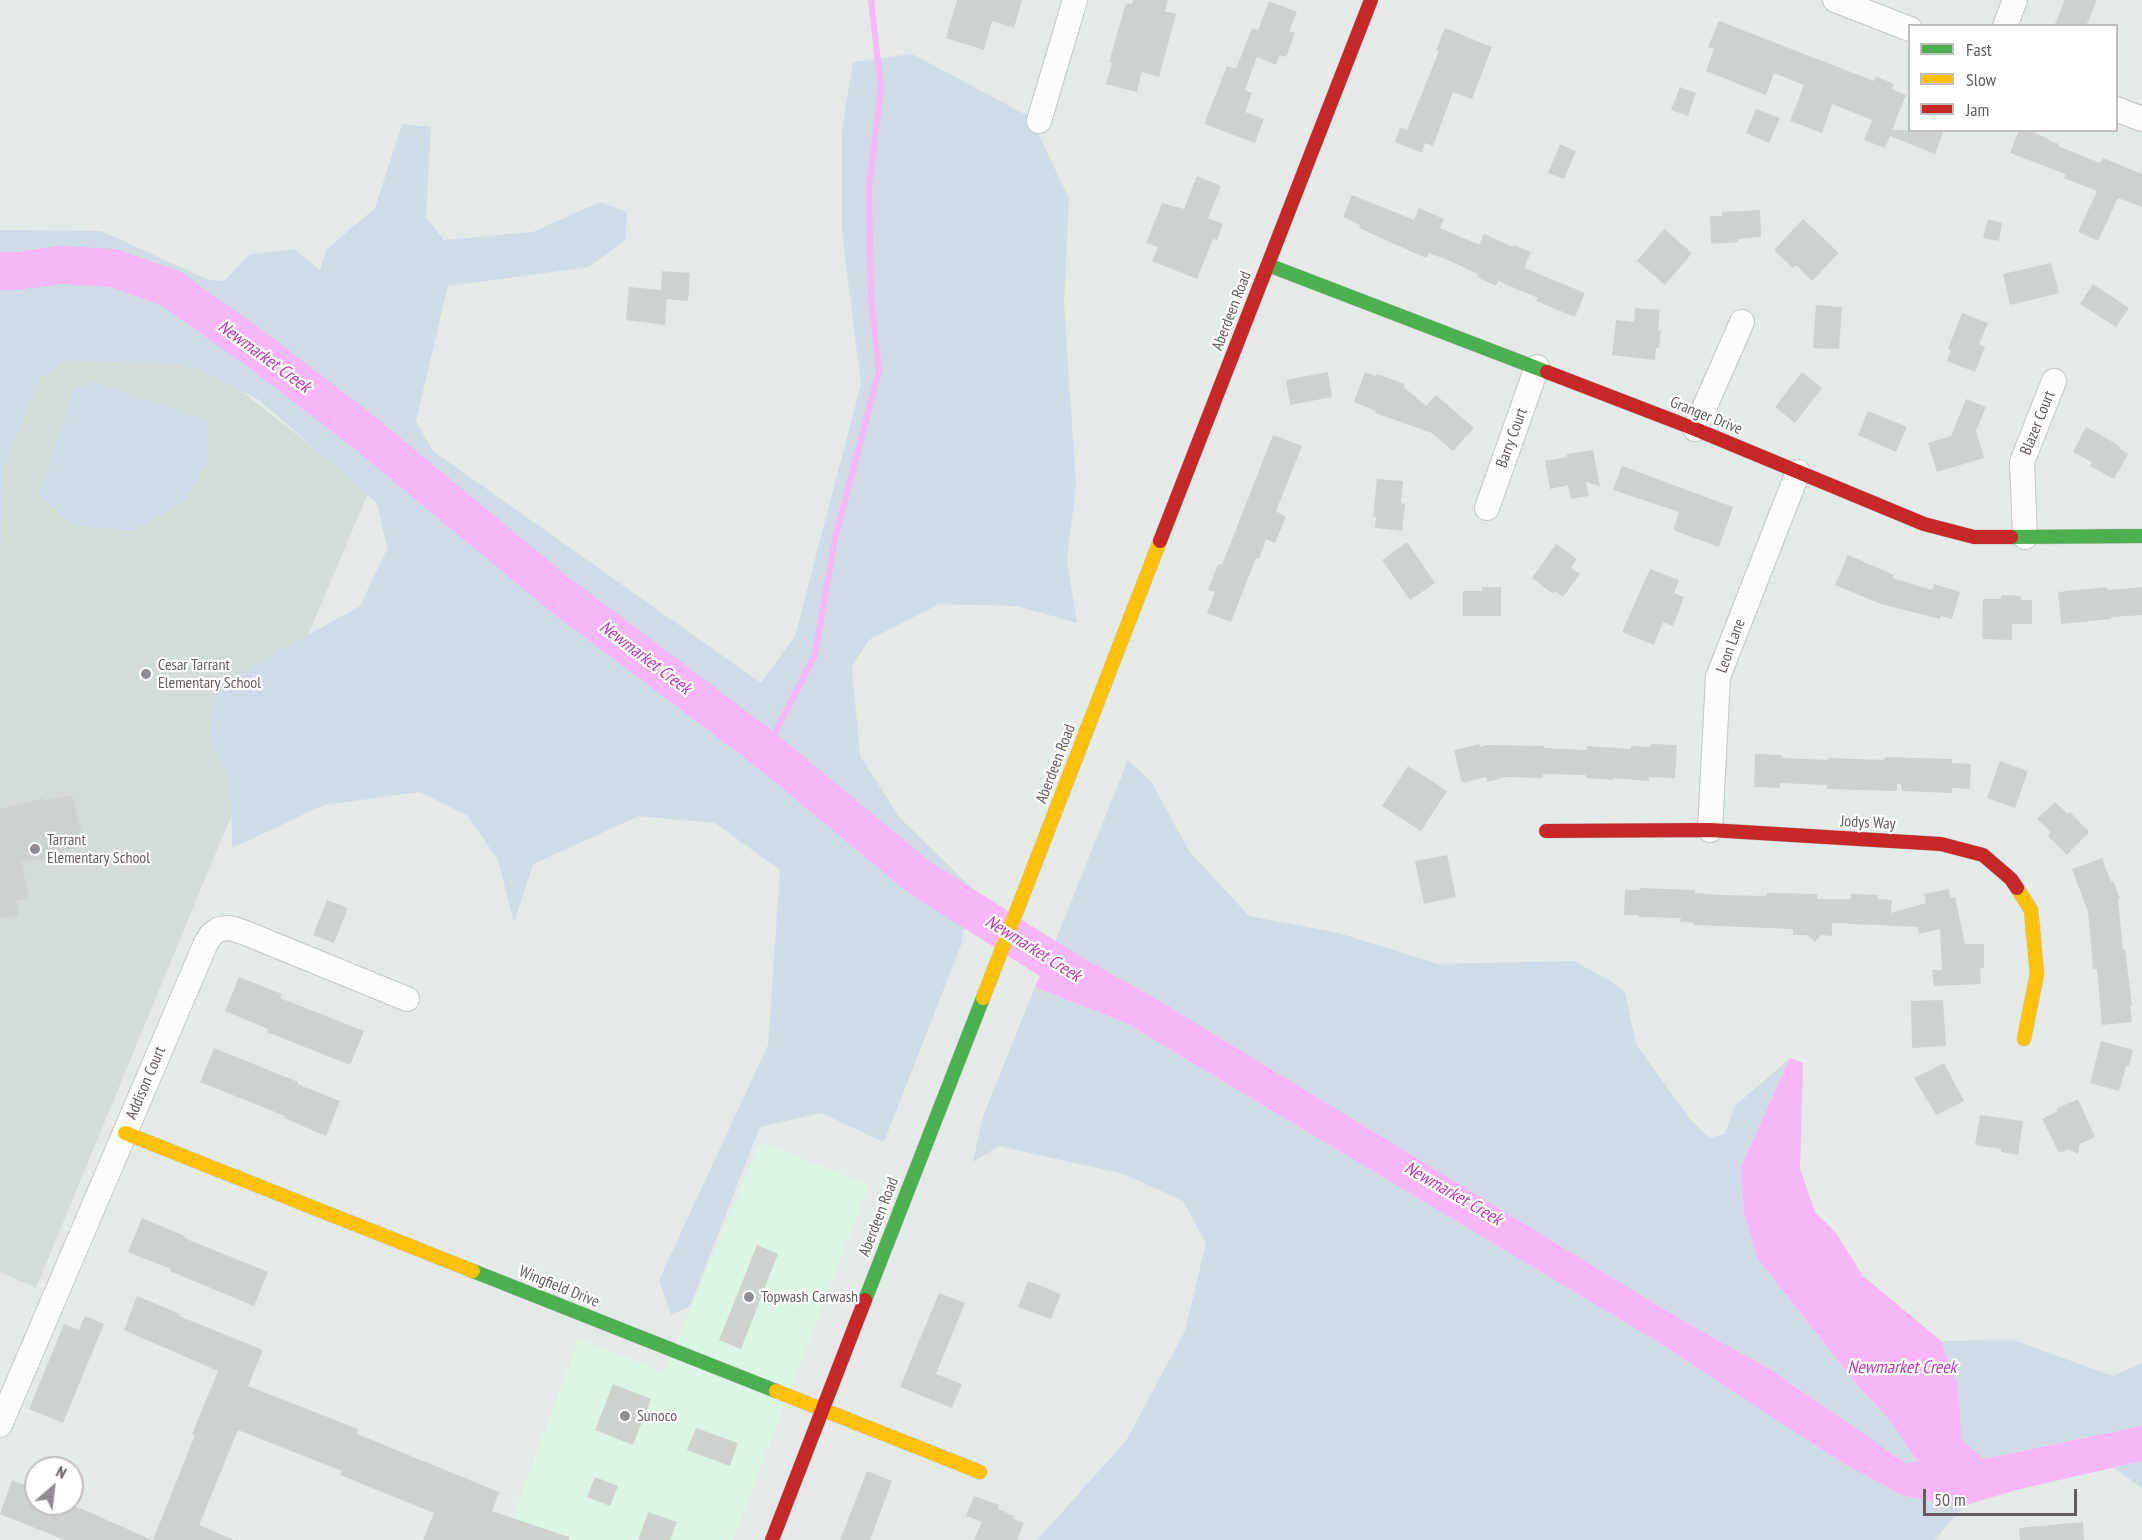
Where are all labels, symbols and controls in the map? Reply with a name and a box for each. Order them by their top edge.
legend [1908,24,2118,132]
text: Fast [1966,38,1992,61]
text: Slow [1966,68,1996,91]
text: Jam [1966,98,1989,121]
street label: Aberdeen Road [1208,269,1256,353]
water label: Newmarket Creek [214,316,314,398]
street label: Blazer Court [2016,388,2060,458]
street label: Granger Drive [1667,393,1745,439]
street label: Barry Court [1492,406,1532,470]
street label: Leon Lane [1712,616,1750,676]
water label: Newmarket Creek [595,617,695,699]
place label: Cesar Tarrant Elementary School [158,655,261,693]
marker: Cesar Tarrant Elementary School [139,667,153,681]
street label: Aberdeen Road [1032,722,1080,806]
street label: Jodys Way [1840,812,1896,834]
place label: Tarrant Elementary School [47,830,150,868]
marker: Tarrant Elementary School [28,842,42,856]
water label: Newmarket Creek [981,911,1085,987]
street label: Addison Court [122,1044,170,1122]
water label: Newmarket Creek [1400,1157,1506,1231]
street label: Aberdeen Road [855,1175,903,1259]
street label: Wingfield Drive [516,1262,602,1312]
place label: Topwash Carwash [761,1287,858,1307]
marker: Topwash Carwash [742,1290,756,1304]
water label: Newmarket Creek [1847,1357,1957,1379]
place label: Sunoco [637,1406,677,1426]
marker: Sunoco [618,1409,632,1423]
north arrow [24,1456,84,1516]
text: N [53,1461,70,1483]
scale bar [1926,1477,2080,1515]
text: 50 m [1934,1488,1966,1511]

